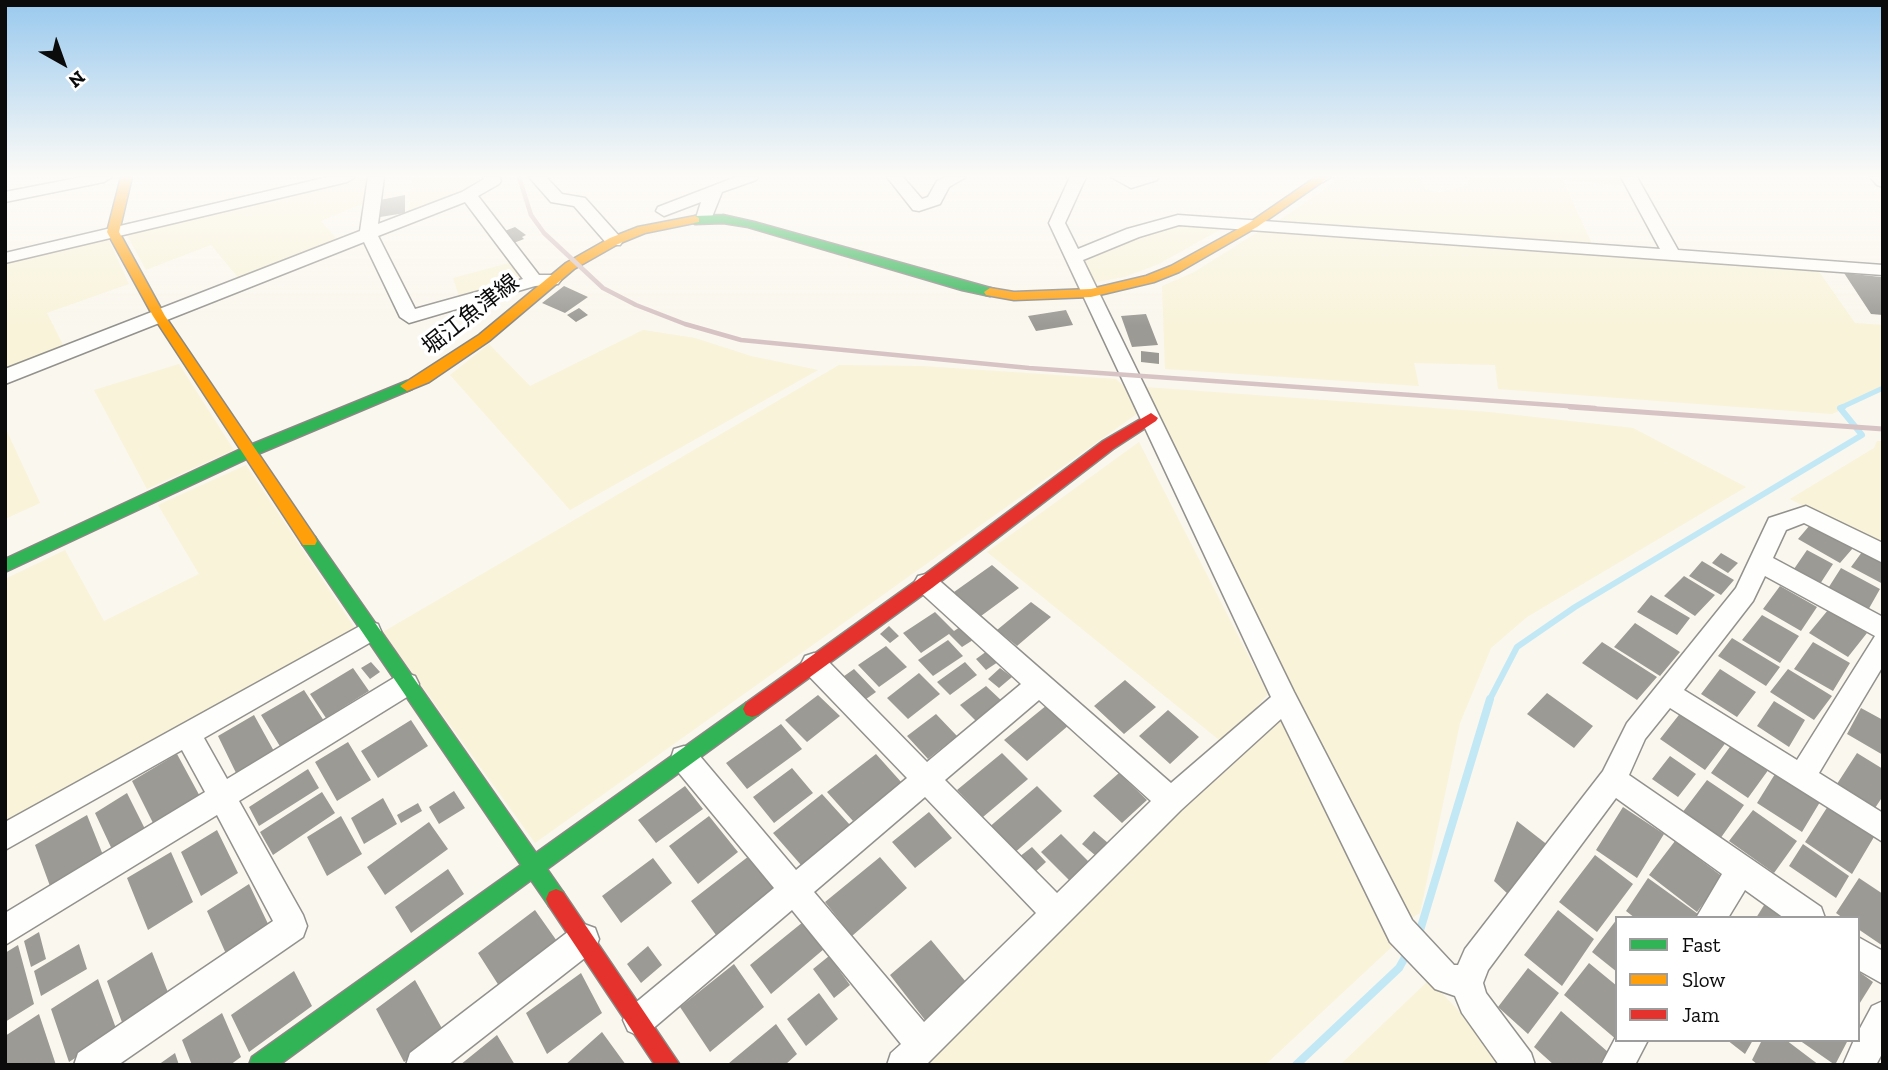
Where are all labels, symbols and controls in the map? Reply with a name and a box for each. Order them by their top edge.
north arrow [28,28,98,98]
text: N [64,66,90,93]
street label: 堀江魚津線 [417,269,525,361]
legend [1615,916,1860,1042]
text: Fast [1682,932,1721,957]
text: Slow [1682,967,1725,992]
text: Jam [1682,1002,1719,1027]

